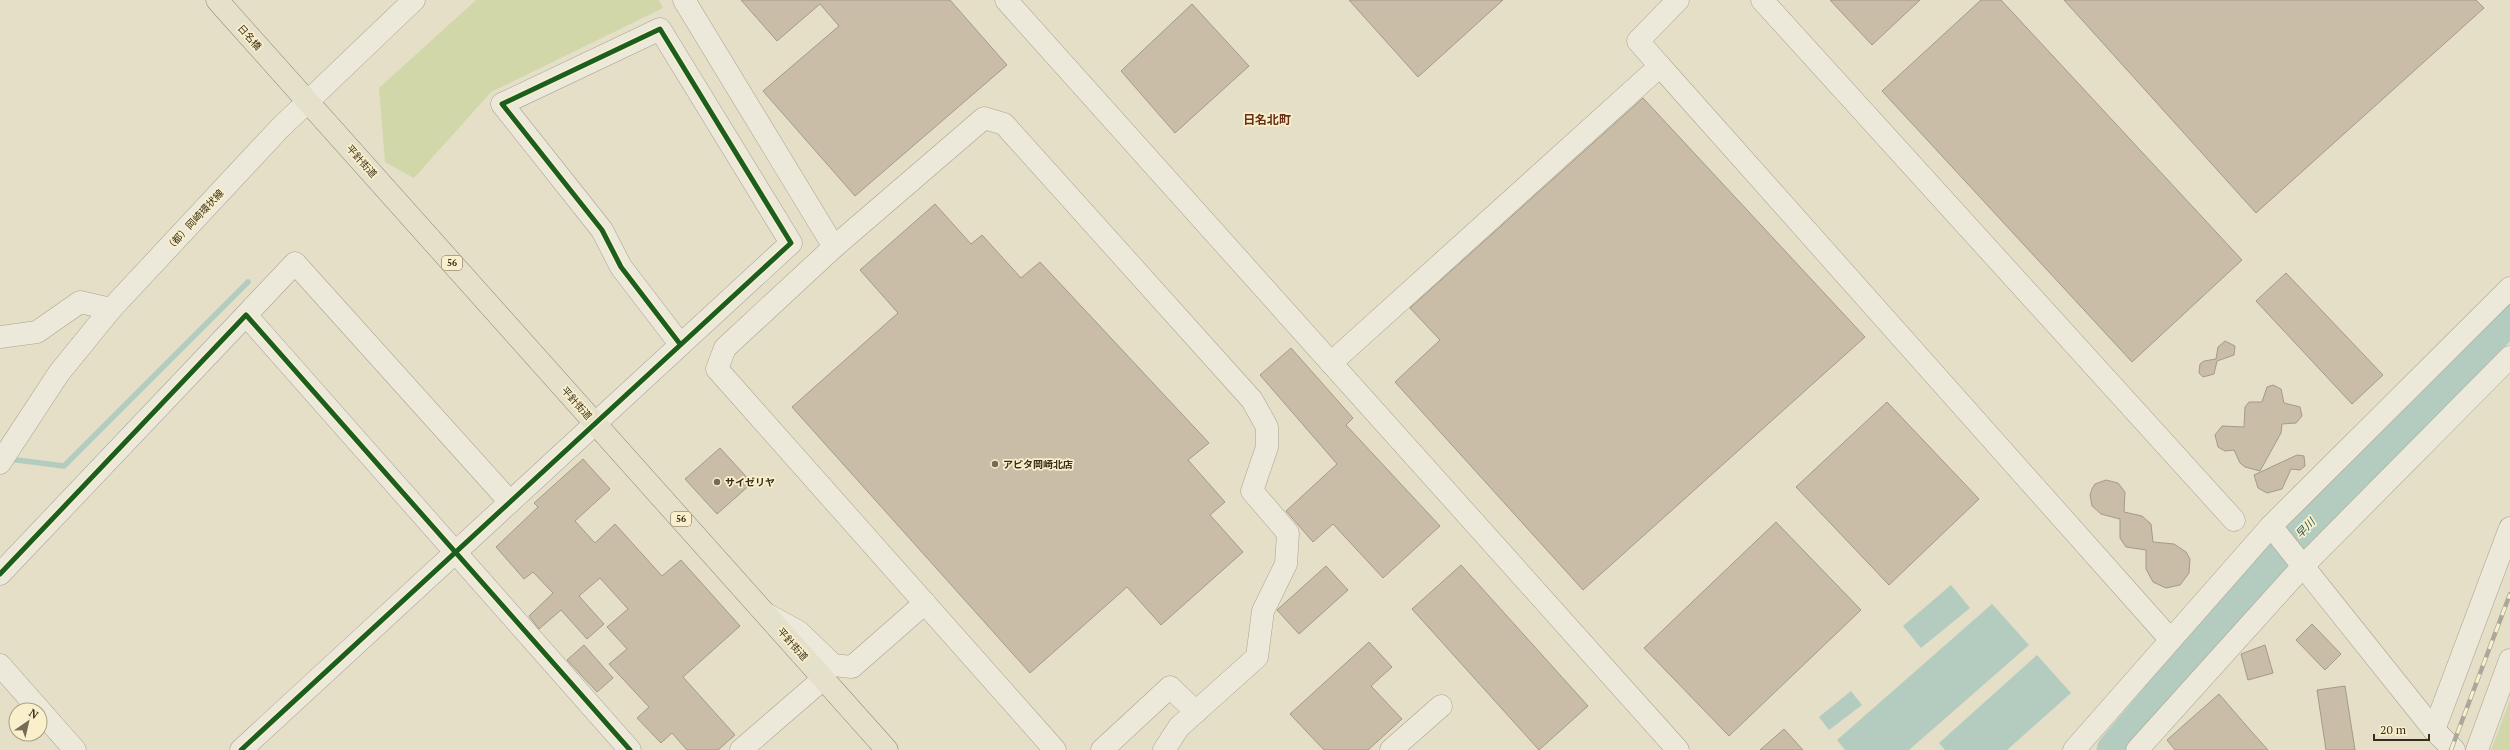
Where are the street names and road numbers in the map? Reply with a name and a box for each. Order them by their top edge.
street label: 日名橋 [235,22,264,53]
street label: 平針街道 [343,142,380,181]
street label: （都）岡崎環状線 [162,187,226,254]
road number: 56 [442,256,462,270]
street label: 平針街道 [558,384,595,423]
road number: 56 [671,512,691,526]
street label: 平針街道 [774,625,811,664]

